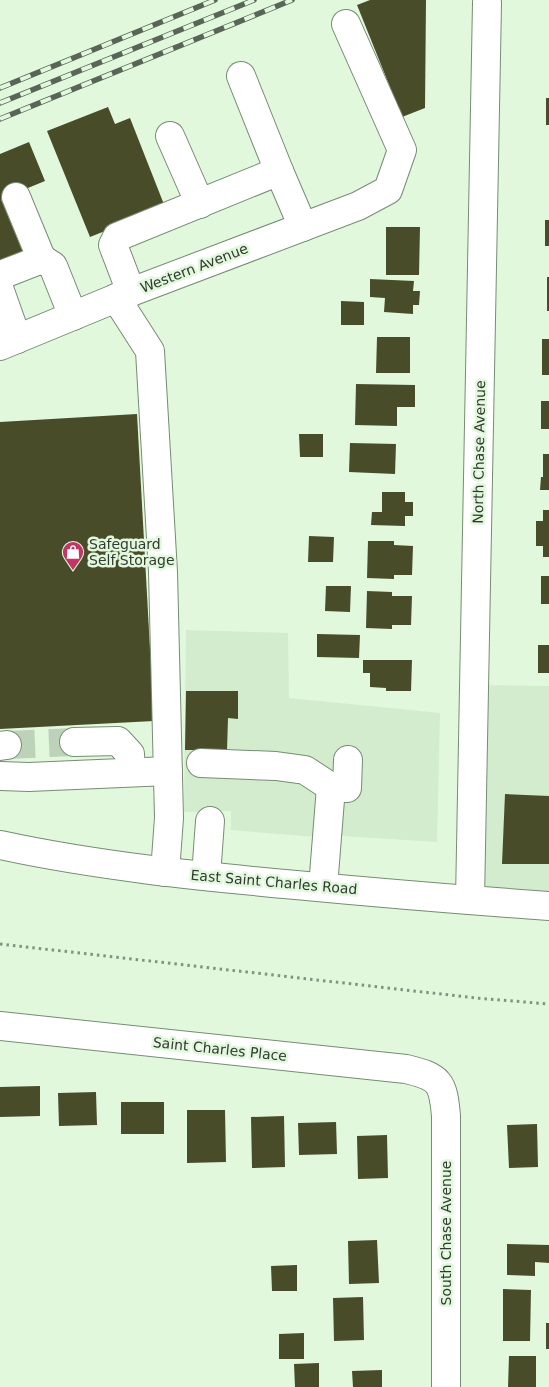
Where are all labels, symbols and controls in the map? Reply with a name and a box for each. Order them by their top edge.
street label: Western Avenue [138,240,250,296]
street label: North Chase Avenue [470,380,488,524]
place label: Safeguard Self Storage [89,536,175,568]
shop icon: Safeguard Self Storage [61,540,85,571]
street label: East Saint Charles Road [190,867,358,897]
street label: Saint Charles Place [152,1034,288,1064]
street label: South Chase Avenue [438,1161,454,1305]

